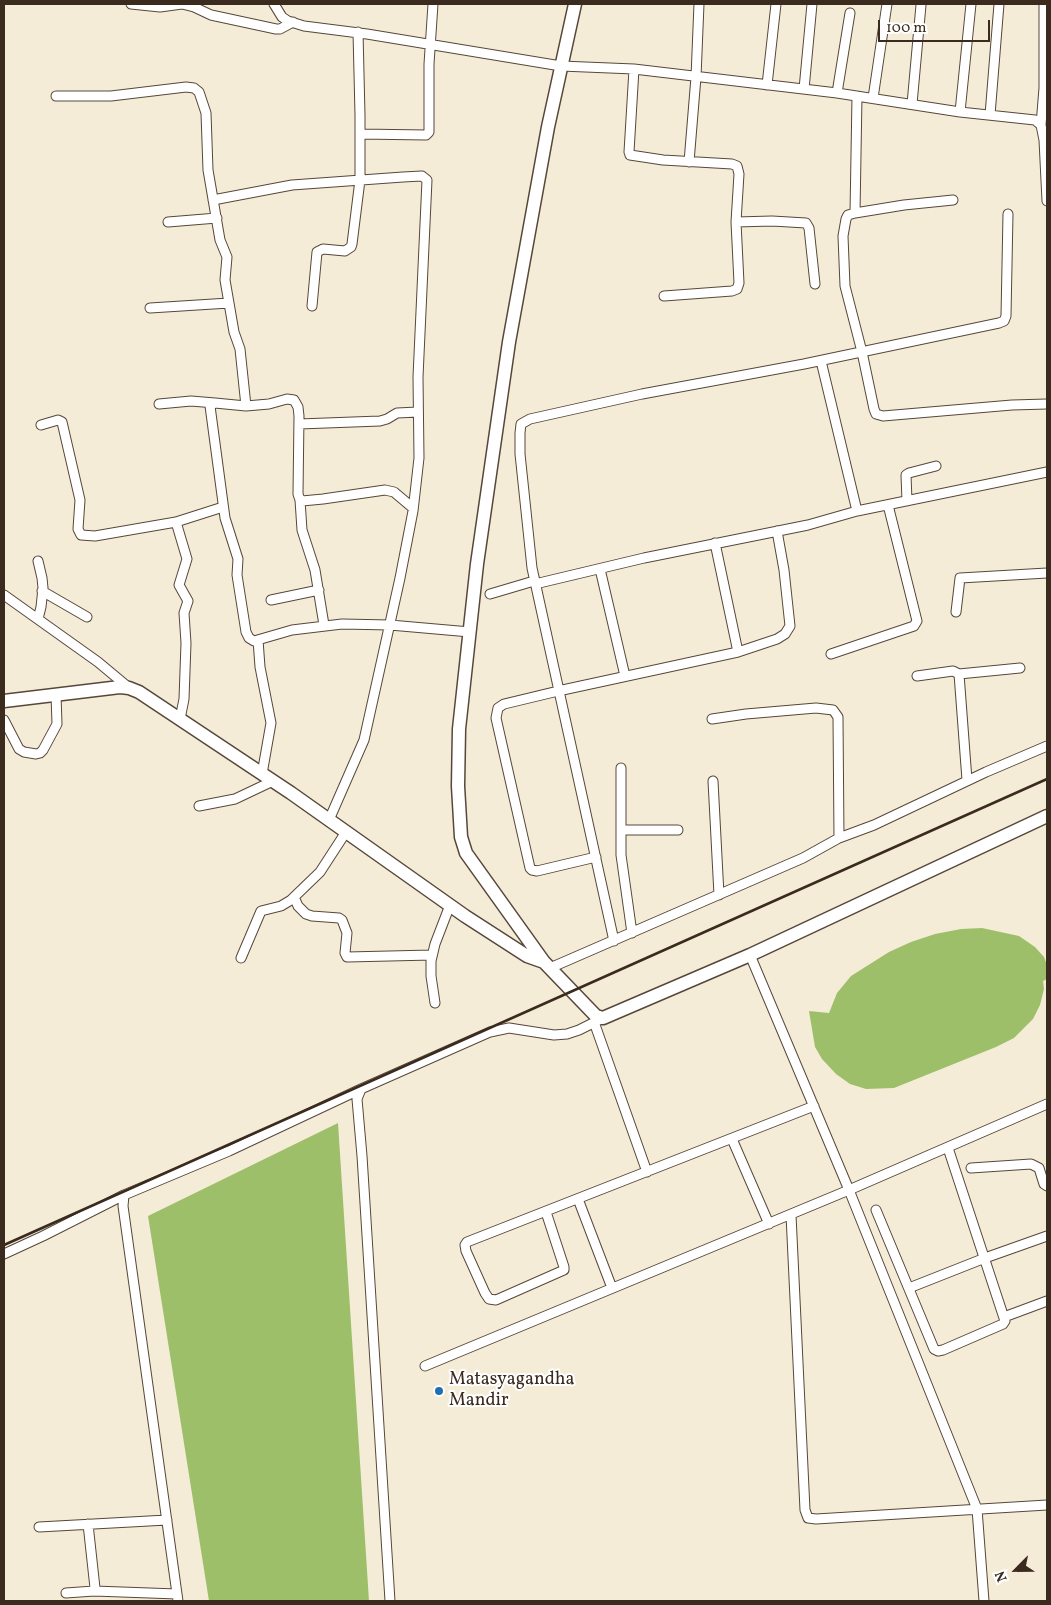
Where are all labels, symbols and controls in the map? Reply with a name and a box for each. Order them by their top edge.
scale bar [881,10,994,42]
text: 100 m [886,18,926,39]
place label: Matasyagandha Mandir [449,1370,575,1412]
marker: Matasyagandha Mandir [433,1385,445,1397]
north arrow [991,1545,1041,1595]
text: N [991,1568,1012,1584]

